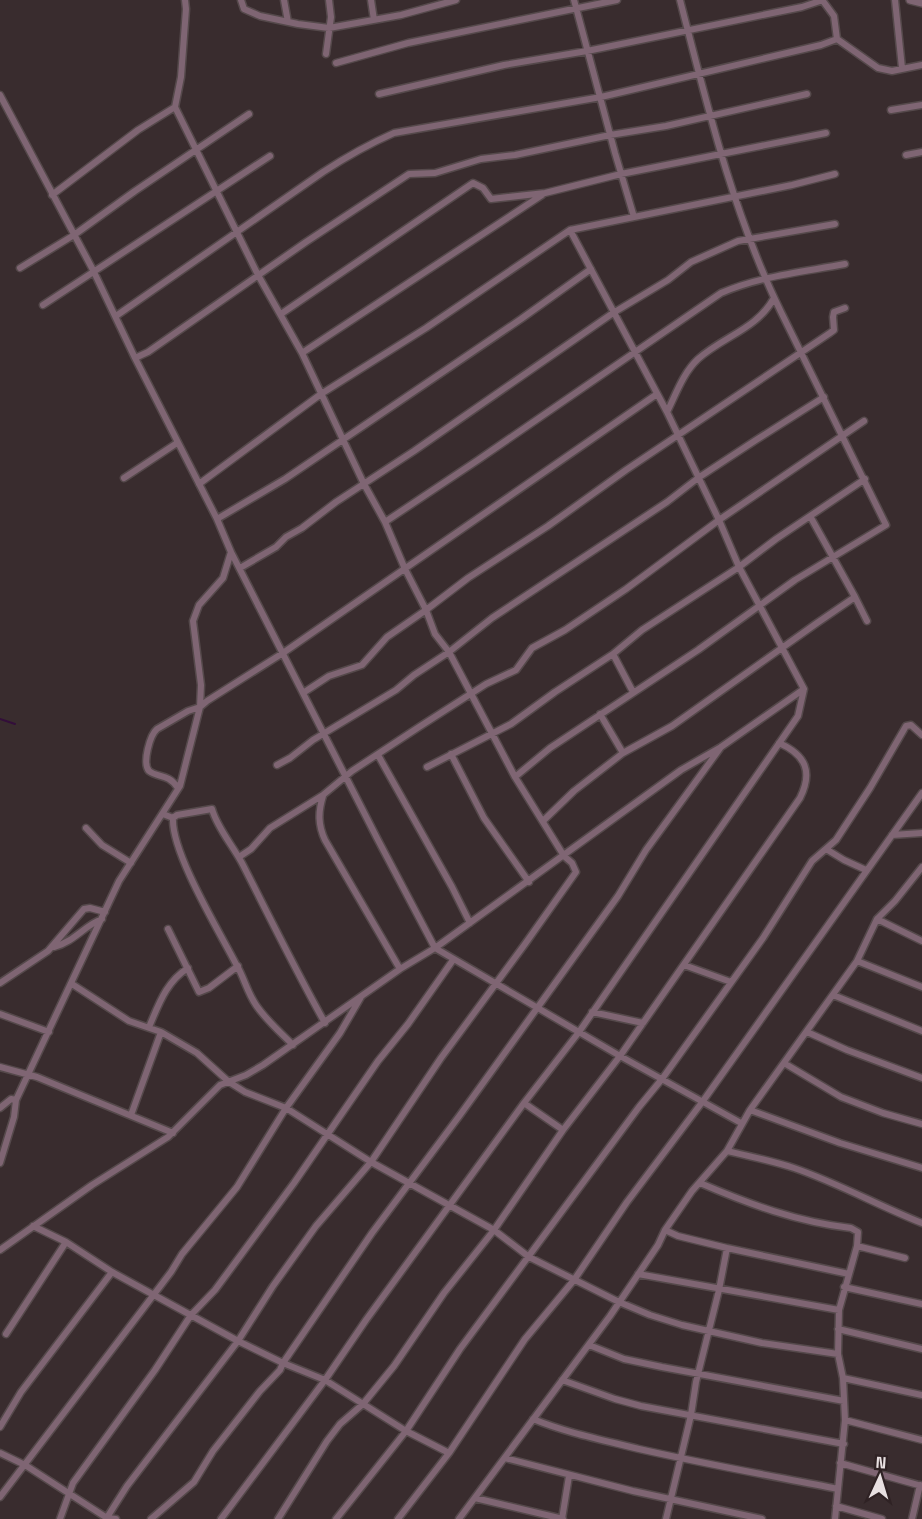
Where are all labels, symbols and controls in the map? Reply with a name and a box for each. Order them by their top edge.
north arrow [850,1447,910,1507]
text: N [875,1452,887,1473]

